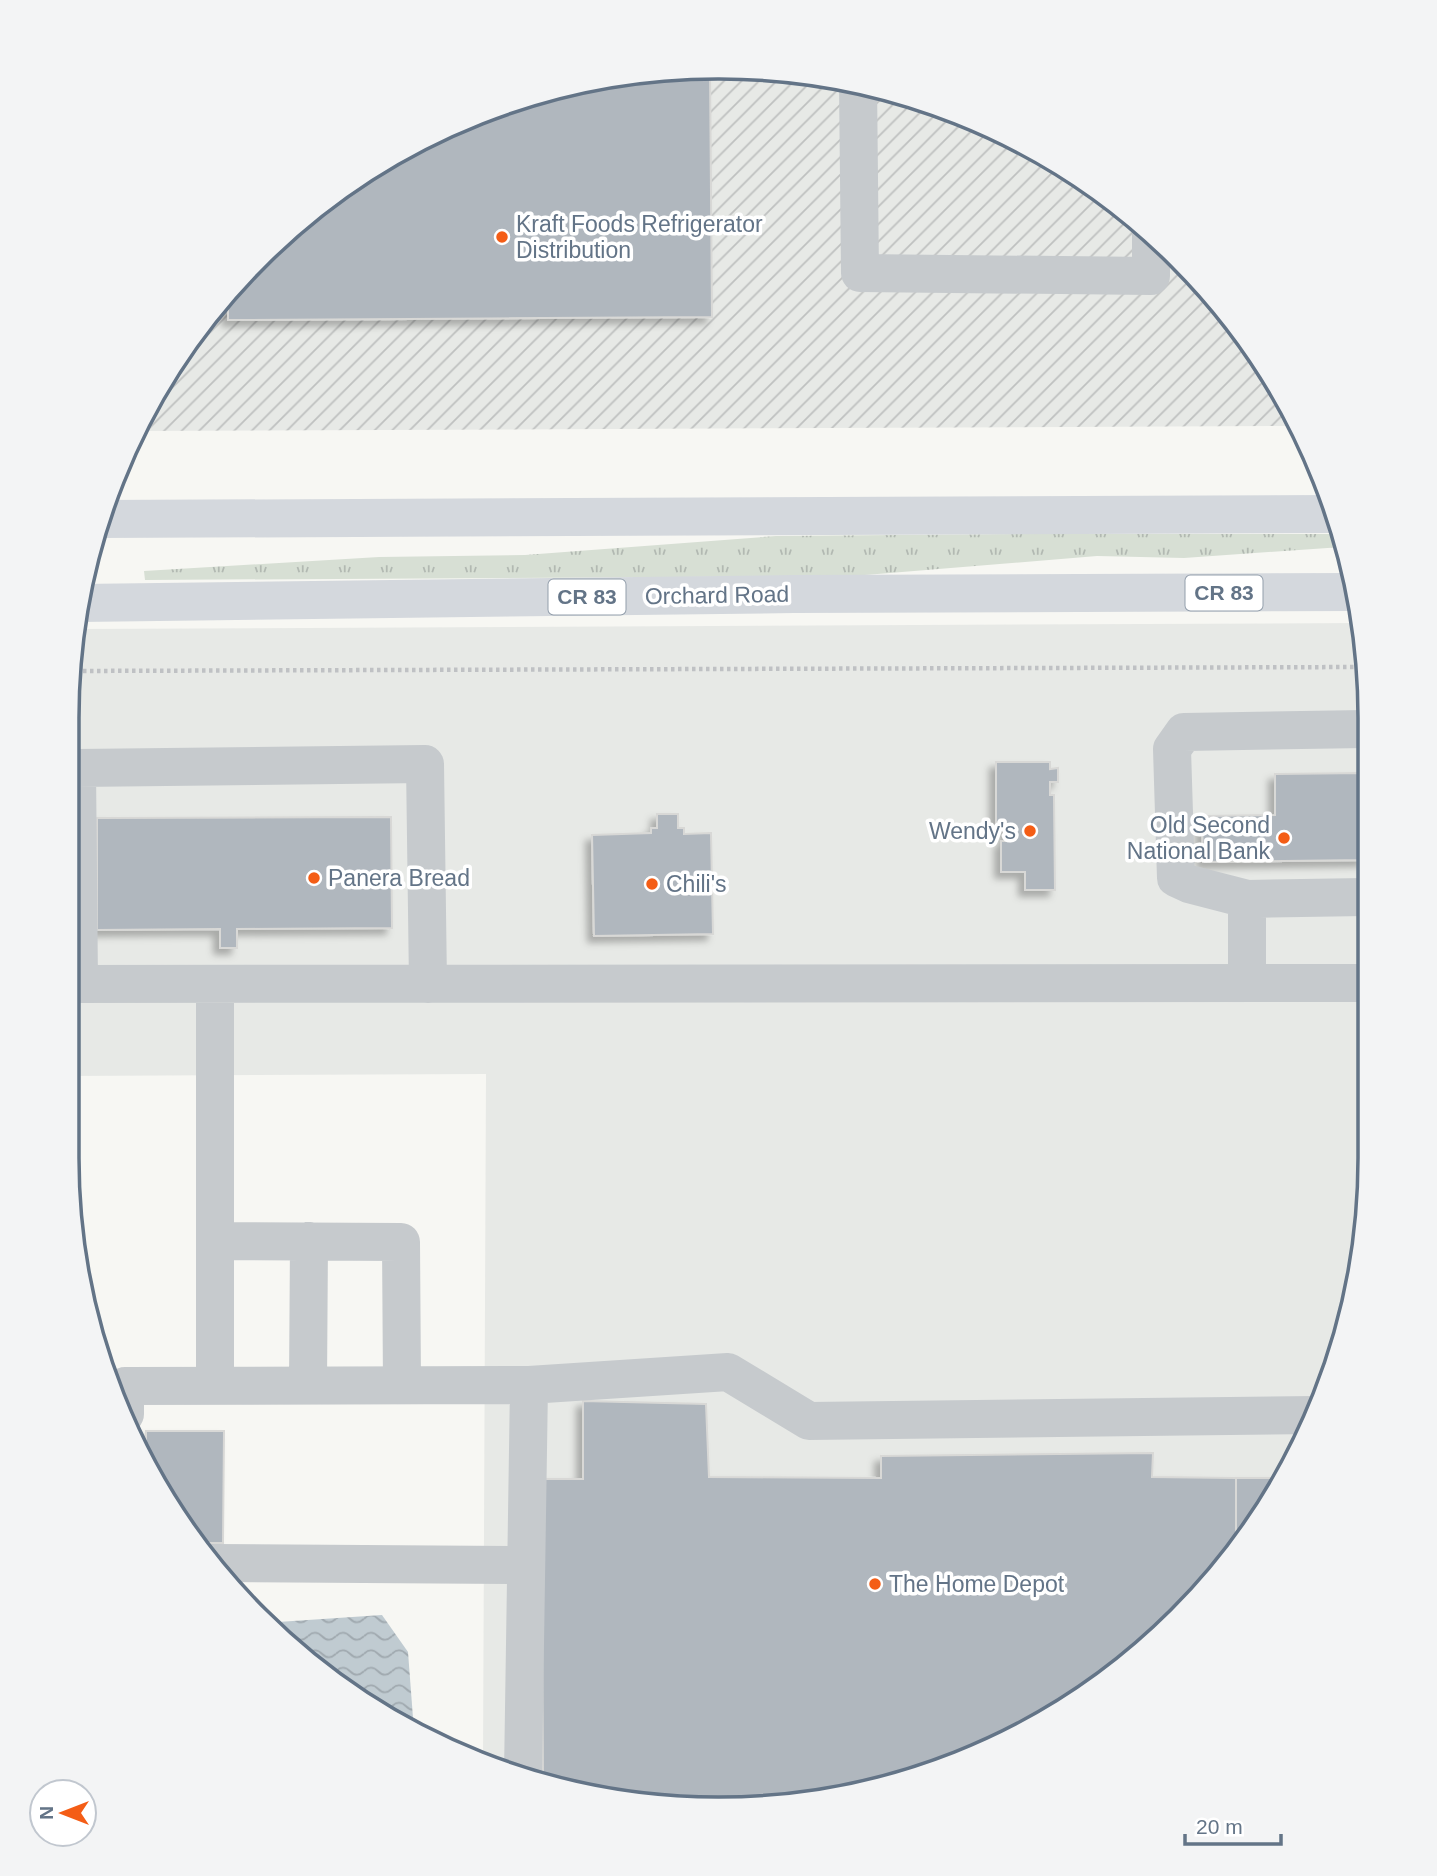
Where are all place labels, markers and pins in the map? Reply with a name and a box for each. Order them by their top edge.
place label: Kraft Foods Refrigerator Distribution [516,211,763,263]
marker: Kraft Foods Refrigerator Distribution [494,229,510,245]
place label: Old Second National Bank [1127,812,1270,864]
place label: Wendy's [929,818,1016,844]
marker: Wendy's [1022,823,1038,839]
marker: Old Second National Bank [1276,830,1292,846]
place label: Panera Bread [328,865,470,891]
marker: Panera Bread [306,870,322,886]
place label: Chili's [666,871,727,897]
marker: Chili's [644,876,660,892]
place label: The Home Depot [889,1571,1065,1597]
marker: The Home Depot [867,1576,883,1592]

